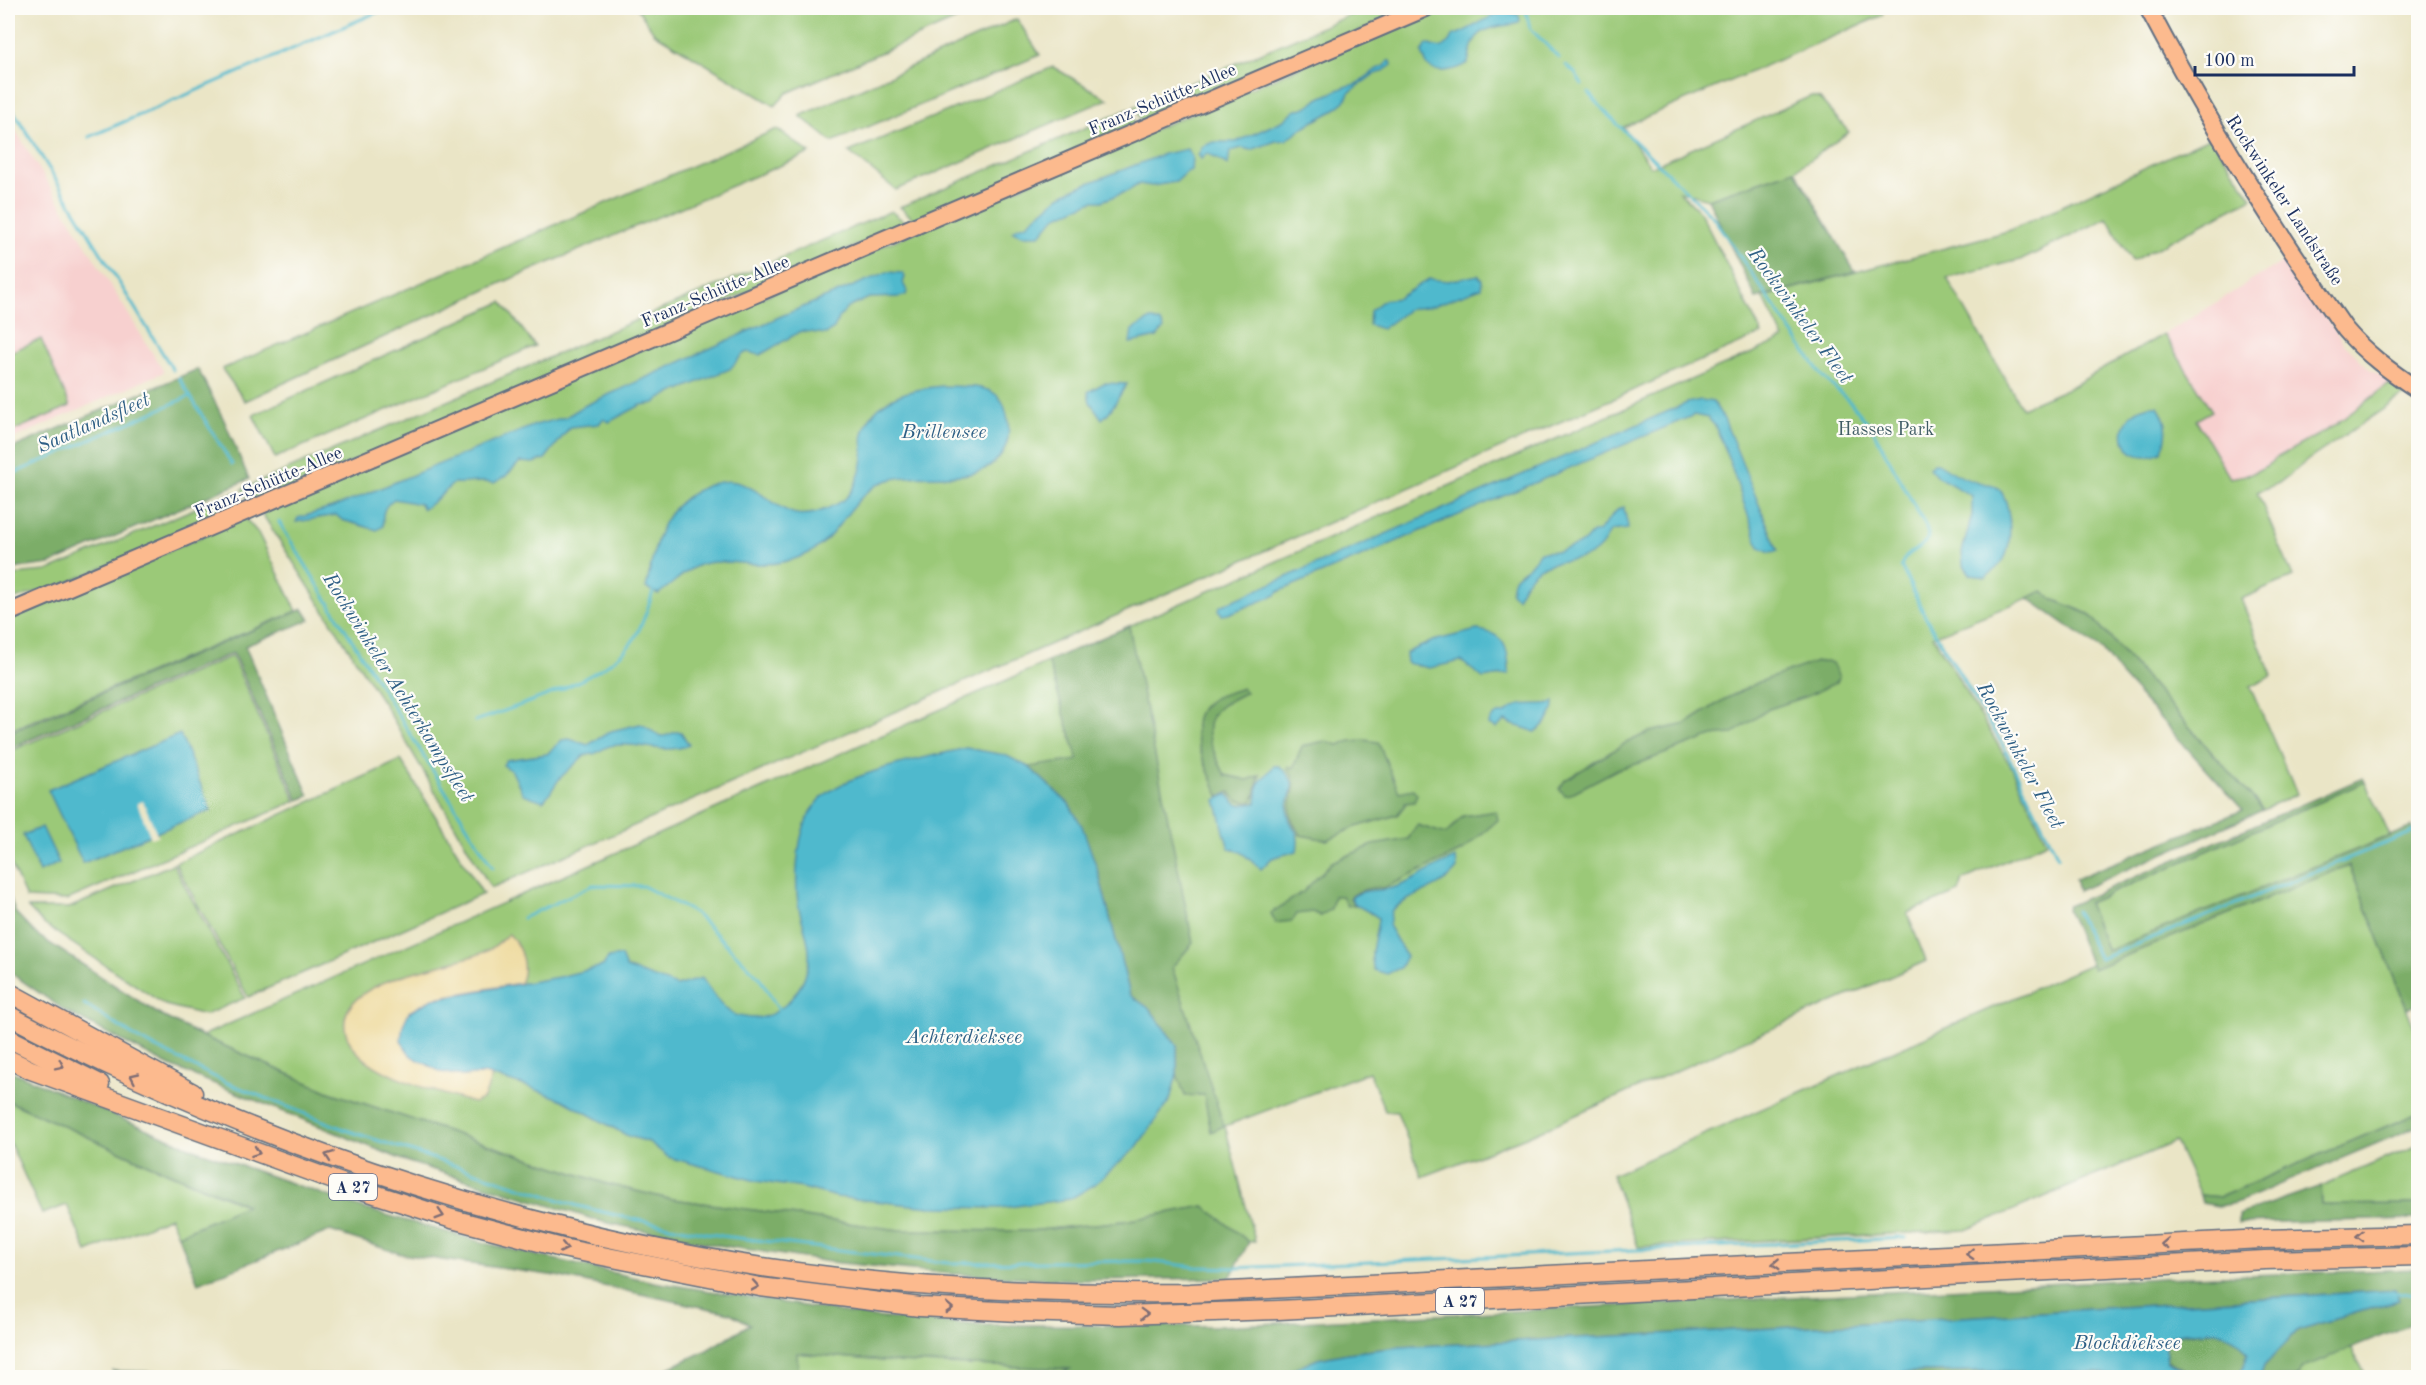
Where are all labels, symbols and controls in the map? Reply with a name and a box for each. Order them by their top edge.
scale bar [2195,39,2354,77]
text: 100 m [2204,52,2255,70]
street label: Franz-Schütte-Allee [1086,61,1239,139]
street label: Rockwinkeler Landstraße [2222,112,2346,289]
water label: Rockwinkeler Fleet [1743,244,1856,388]
street label: Franz-Schütte-Allee [639,253,792,331]
water label: Saatlandsfleet [35,390,154,458]
park label: Hasses Park [1838,421,1934,439]
water label: Brillensee [900,423,987,443]
street label: Franz-Schütte-Allee [192,444,345,522]
water label: Rockwinkeler Achterkampsfleet [318,569,477,807]
water label: Rockwinkeler Fleet [1972,679,2067,833]
water label: Achterdieksee [905,1028,1022,1048]
one-way arrow [53,1057,64,1069]
one-way arrow [130,1073,141,1085]
one-way arrow [250,1144,261,1157]
one-way arrow [325,1151,335,1164]
road number: A 27 [329,1174,377,1200]
one-way arrow [434,1208,445,1220]
one-way arrow [2356,1230,2365,1243]
one-way arrow [2161,1238,2170,1251]
one-way arrow [559,1241,569,1254]
one-way arrow [1966,1247,1975,1260]
one-way arrow [1771,1257,1780,1270]
one-way arrow [750,1279,760,1292]
road number: A 27 [1436,1288,1484,1314]
one-way arrow [944,1302,953,1315]
one-way arrow [1139,1308,1148,1320]
water label: Blockdieksee [2072,1334,2181,1354]

